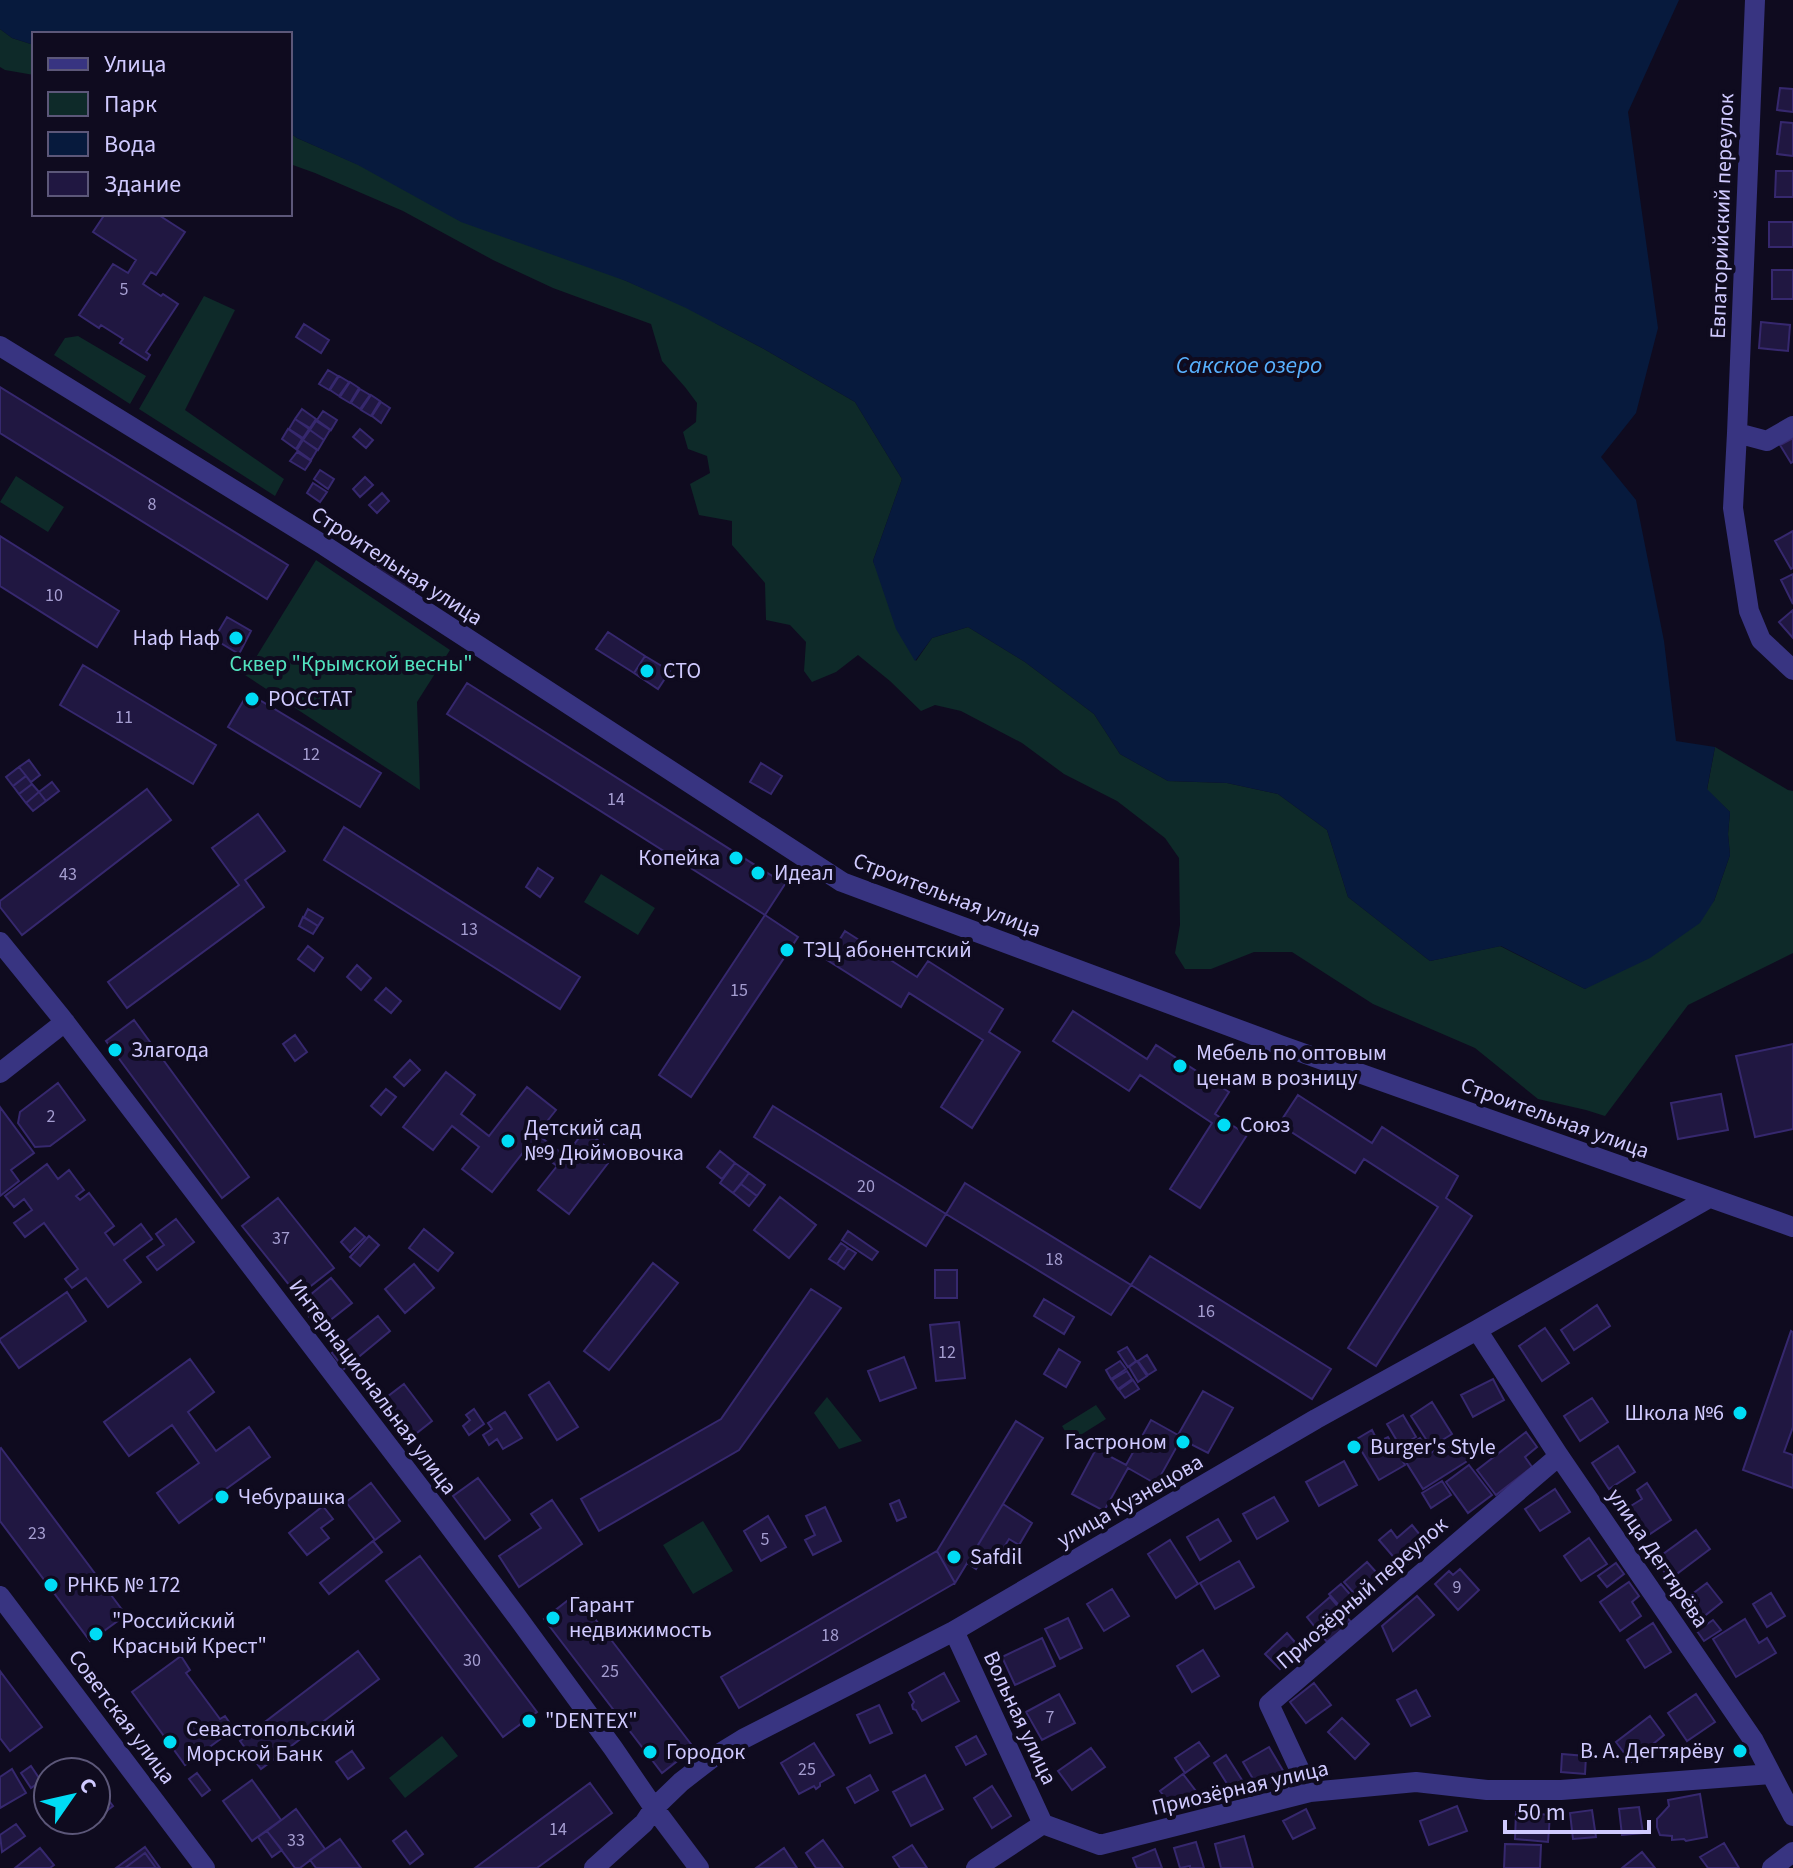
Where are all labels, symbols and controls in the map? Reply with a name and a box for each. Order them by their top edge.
legend [32,32,292,216]
text: Улица [104,47,166,82]
text: Парк [104,87,157,122]
street label: Евпаторийский переулок [1702,93,1742,339]
text: Вода [104,127,156,162]
text: Здание [104,167,181,202]
house number: 5 [120,277,129,302]
water label: Сакское озеро [1176,348,1322,383]
house number: 8 [148,492,157,517]
street label: Строительная улица [305,498,489,634]
house number: 10 [45,583,63,608]
place label: Наф Наф [132,622,220,654]
marker: Наф Наф [227,629,245,647]
park label: Сквер "Крымской весны" [229,648,473,680]
place label: СТО [663,655,701,687]
marker: СТО [638,662,656,680]
place label: РОССТАТ [268,683,353,715]
marker: РОССТАТ [243,690,261,708]
house number: 11 [115,705,133,730]
house number: 12 [302,742,320,767]
house number: 14 [607,787,625,812]
place label: Копейка [638,842,720,874]
street label: Строительная улица [849,844,1045,946]
marker: Копейка [727,849,745,867]
place label: Идеал [774,857,834,889]
house number: 43 [59,862,77,887]
marker: Идеал [749,864,767,882]
house number: 13 [460,917,478,942]
place label: ТЭЦ абонентский [803,934,972,966]
marker: ТЭЦ абонентский [778,941,796,959]
house number: 15 [730,978,748,1003]
place label: Злагода [131,1034,209,1066]
place label: Мебель по оптовым ценам в розницу [1196,1037,1387,1094]
marker: Злагода [106,1041,124,1059]
marker: Мебель по оптовым ценам в розницу [1171,1057,1189,1075]
street label: Строительная улица [1456,1069,1654,1167]
house number: 2 [47,1104,56,1129]
place label: Союз [1240,1109,1290,1141]
place label: Детский сад №9 Дюймовочка [524,1112,684,1169]
marker: Союз [1215,1116,1233,1134]
marker: Детский сад №9 Дюймовочка [499,1132,517,1150]
house number: 20 [857,1174,875,1199]
house number: 37 [272,1226,290,1251]
house number: 18 [1045,1247,1063,1272]
street label: Интернациональная улица [281,1272,465,1502]
house number: 16 [1197,1299,1215,1324]
house number: 12 [938,1340,956,1365]
place label: Школа №6 [1625,1397,1724,1429]
marker: Школа №6 [1731,1404,1749,1422]
place label: Гастроном [1065,1426,1167,1458]
place label: Burger's Style [1370,1431,1496,1463]
marker: Гастроном [1174,1433,1192,1451]
marker: Burger's Style [1345,1438,1363,1456]
street label: улица Кузнецова [1051,1446,1209,1556]
place label: Чебурашка [238,1481,345,1513]
street label: улица Дегтярёва [1599,1482,1717,1634]
marker: Чебурашка [213,1488,231,1506]
street label: Приозёрный переулок [1269,1509,1455,1677]
house number: 23 [28,1521,46,1546]
house number: 5 [761,1527,770,1552]
place label: Safdil [970,1541,1022,1573]
marker: Safdil [945,1548,963,1566]
place label: РНКБ № 172 [67,1569,181,1601]
house number: 9 [1453,1575,1462,1600]
marker: РНКБ № 172 [42,1576,60,1594]
place label: Гарант недвижимость [569,1589,712,1646]
place label: "Российский Красный Крест" [112,1605,267,1662]
marker: Гарант недвижимость [544,1609,562,1627]
house number: 18 [821,1623,839,1648]
marker: "Российский Красный Крест" [87,1625,105,1643]
street label: Советская улица [63,1645,181,1789]
street label: Вольная улица [975,1646,1065,1790]
house number: 30 [463,1648,481,1673]
house number: 25 [601,1659,619,1684]
place label: "DENTEX" [545,1705,638,1737]
house number: 7 [1046,1705,1055,1730]
marker: "DENTEX" [520,1712,538,1730]
place label: Севастопольский Морской Банк [186,1713,356,1770]
marker: Севастопольский Морской Банк [161,1733,179,1751]
place label: В. А. Дегтярёву [1580,1735,1725,1767]
place label: Городок [666,1736,745,1768]
marker: В. А. Дегтярёву [1731,1742,1749,1760]
marker: Городок [641,1743,659,1761]
street label: Приозёрная улица [1149,1752,1331,1824]
north arrow [32,1756,112,1836]
house number: 25 [798,1757,816,1782]
scale bar [1505,1784,1649,1834]
text: 50 m [1517,1795,1566,1830]
house number: 14 [549,1817,567,1842]
house number: 33 [287,1828,305,1853]

